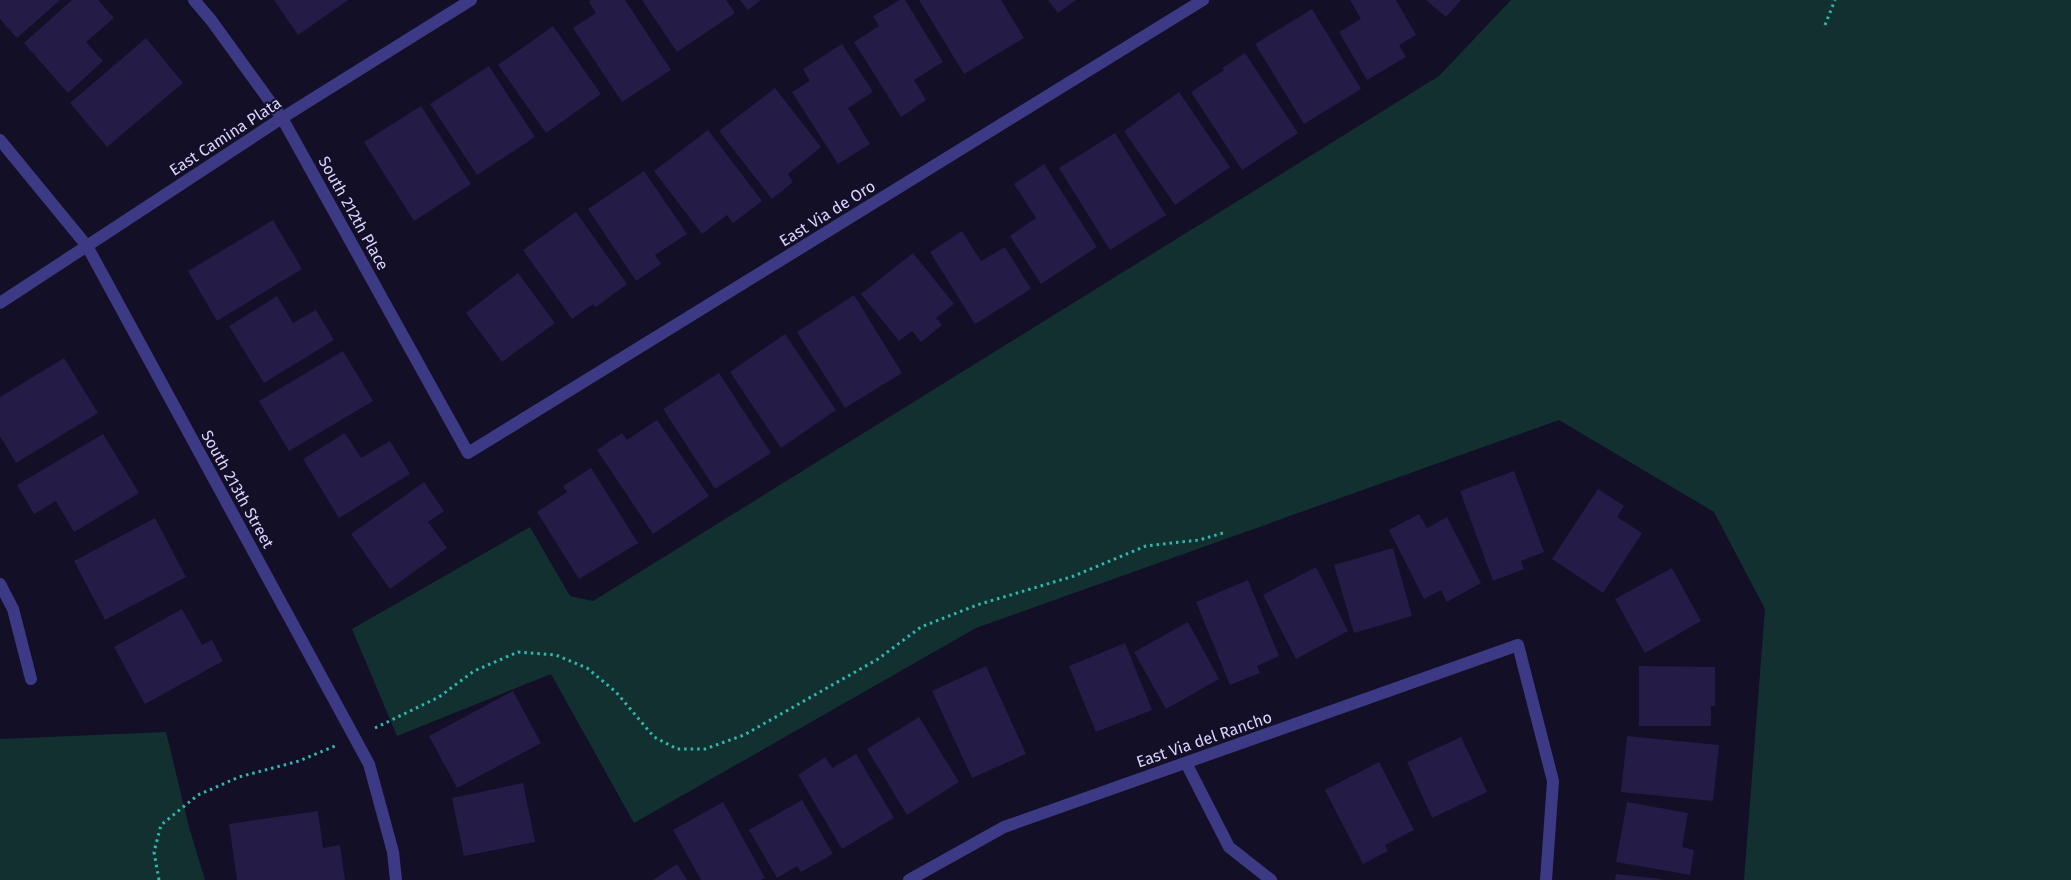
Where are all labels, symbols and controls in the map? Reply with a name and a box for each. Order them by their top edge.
street label: East Camina Plata [166,93,285,180]
street label: South 212th Place [314,153,393,273]
street label: East Via de Oro [776,176,879,250]
street label: South 213th Street [197,427,278,552]
street label: East Via del Rancho [1134,707,1274,772]

